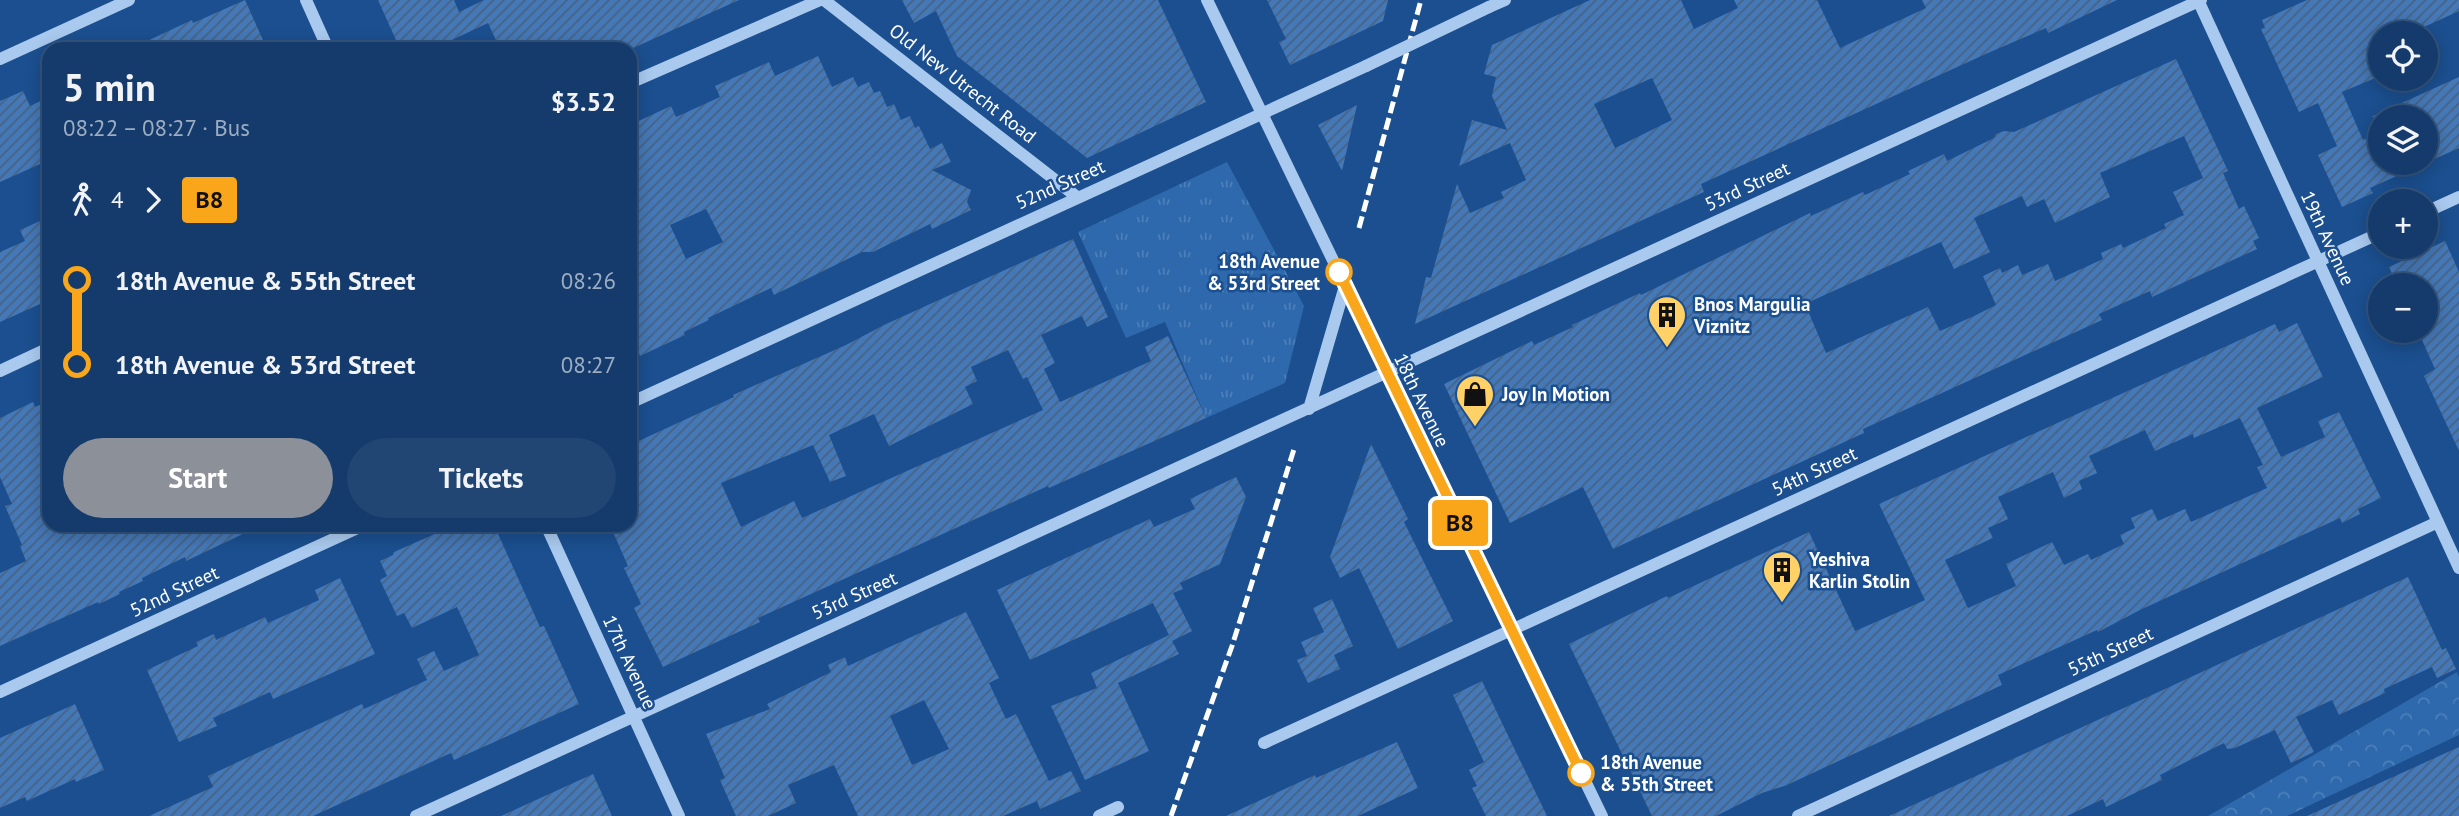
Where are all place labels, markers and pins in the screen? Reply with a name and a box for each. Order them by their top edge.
place label: 18th Avenue & 53rd Street [1207,249,1320,295]
marker: 18th Avenue & 53rd Street [1326,259,1352,285]
place label: Bnos Margulia Viznitz [1693,292,1810,338]
building icon: Bnos Margulia Viznitz [1646,294,1688,349]
shop icon: Joy In Motion [1454,373,1496,428]
place label: Joy In Motion [1501,382,1610,406]
place label: Yeshiva Karlin Stolin [1808,547,1910,593]
building icon: Yeshiva Karlin Stolin [1761,549,1803,604]
place label: 18th Avenue & 55th Street [1600,750,1713,796]
marker: 18th Avenue & 55th Street [1568,760,1594,786]

